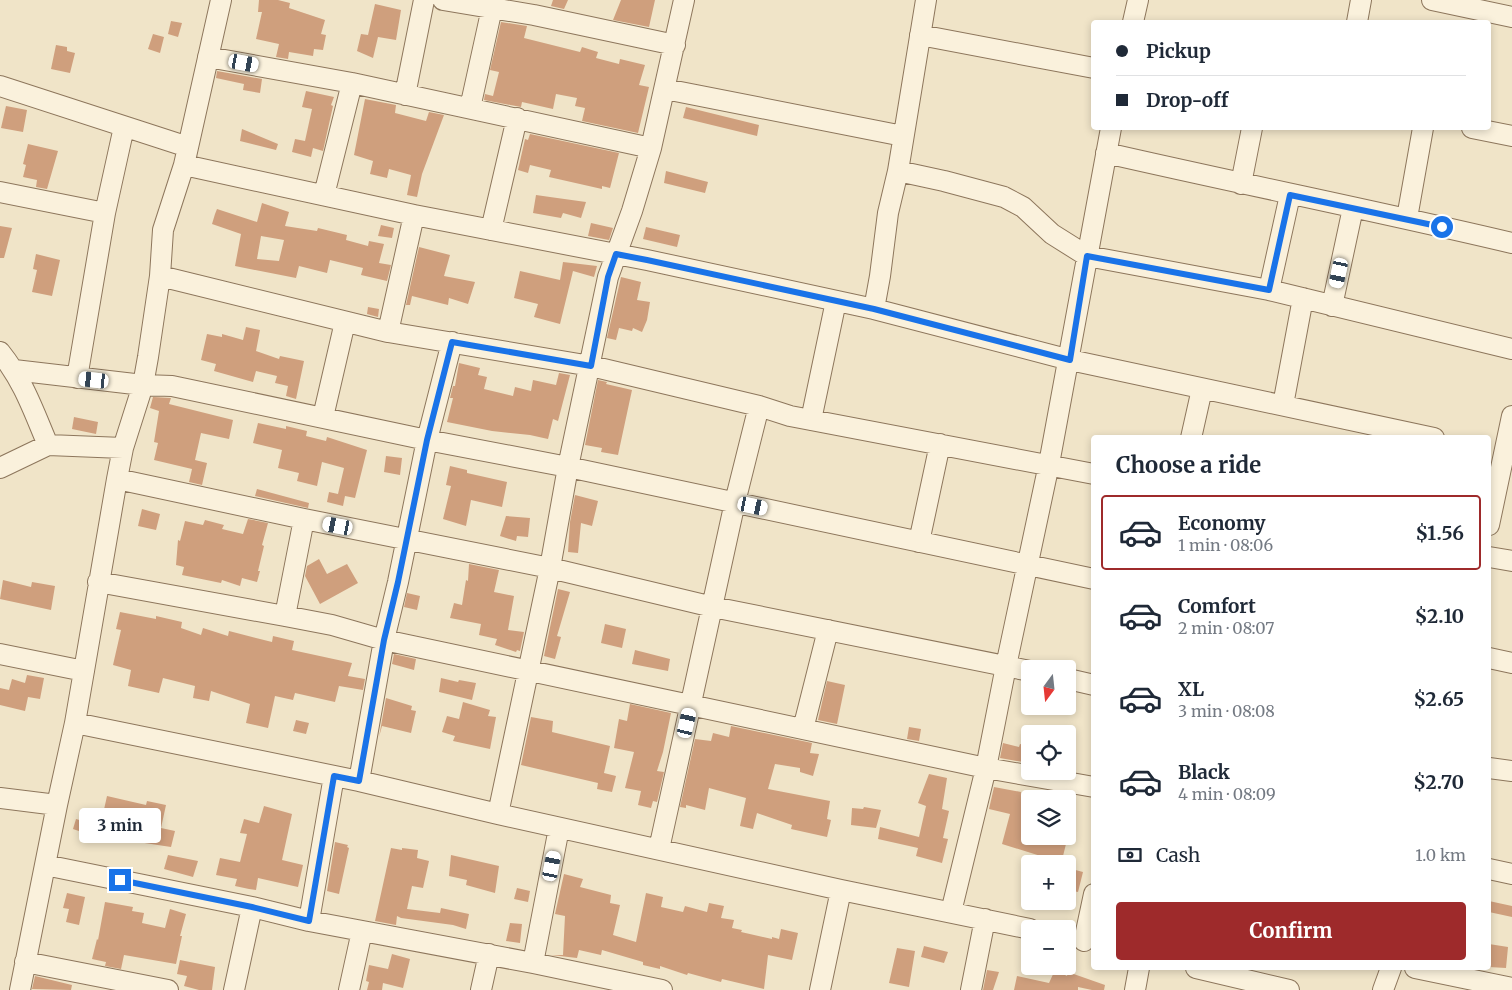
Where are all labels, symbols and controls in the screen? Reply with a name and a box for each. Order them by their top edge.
text: Pickup [1146,39,1211,63]
car [227,53,260,73]
text: Drop-off [1146,88,1228,112]
route start [1431,216,1453,238]
car [1328,257,1349,289]
car [78,371,109,389]
text: Choose a ride [1116,451,1261,479]
car [736,496,769,516]
icon: car [1118,510,1163,555]
text: Economy [1178,511,1266,535]
car [321,516,354,536]
text: $1.56 [1415,521,1464,545]
text: 1 min · 08:06 [1178,535,1273,555]
icon: car [1118,593,1163,638]
text: Comfort [1178,594,1256,618]
text: $2.10 [1415,604,1464,628]
text: 2 min · 08:07 [1178,618,1274,638]
north arrow [1021,660,1076,715]
map controls [1021,660,1076,975]
icon: car [1118,676,1163,721]
text: XL [1178,677,1204,701]
text: $2.65 [1413,687,1464,711]
text: 3 min · 08:08 [1178,701,1275,721]
car [676,707,697,739]
button: locate [1021,725,1076,780]
icon: car [1118,759,1163,804]
text: Black [1178,760,1230,784]
text: $2.70 [1413,770,1464,794]
text: 4 min · 08:09 [1178,784,1276,804]
button: layers [1021,790,1076,845]
callout: 3 min [79,808,161,842]
text: 3 min [97,815,143,835]
icon: cash [1116,841,1144,869]
text: Cash [1156,843,1200,867]
text: 1.0 km [1415,845,1466,865]
car [541,850,562,882]
button: + [1021,855,1076,910]
route end [109,869,131,891]
button: Confirm [1116,902,1466,960]
button: − [1021,920,1076,975]

